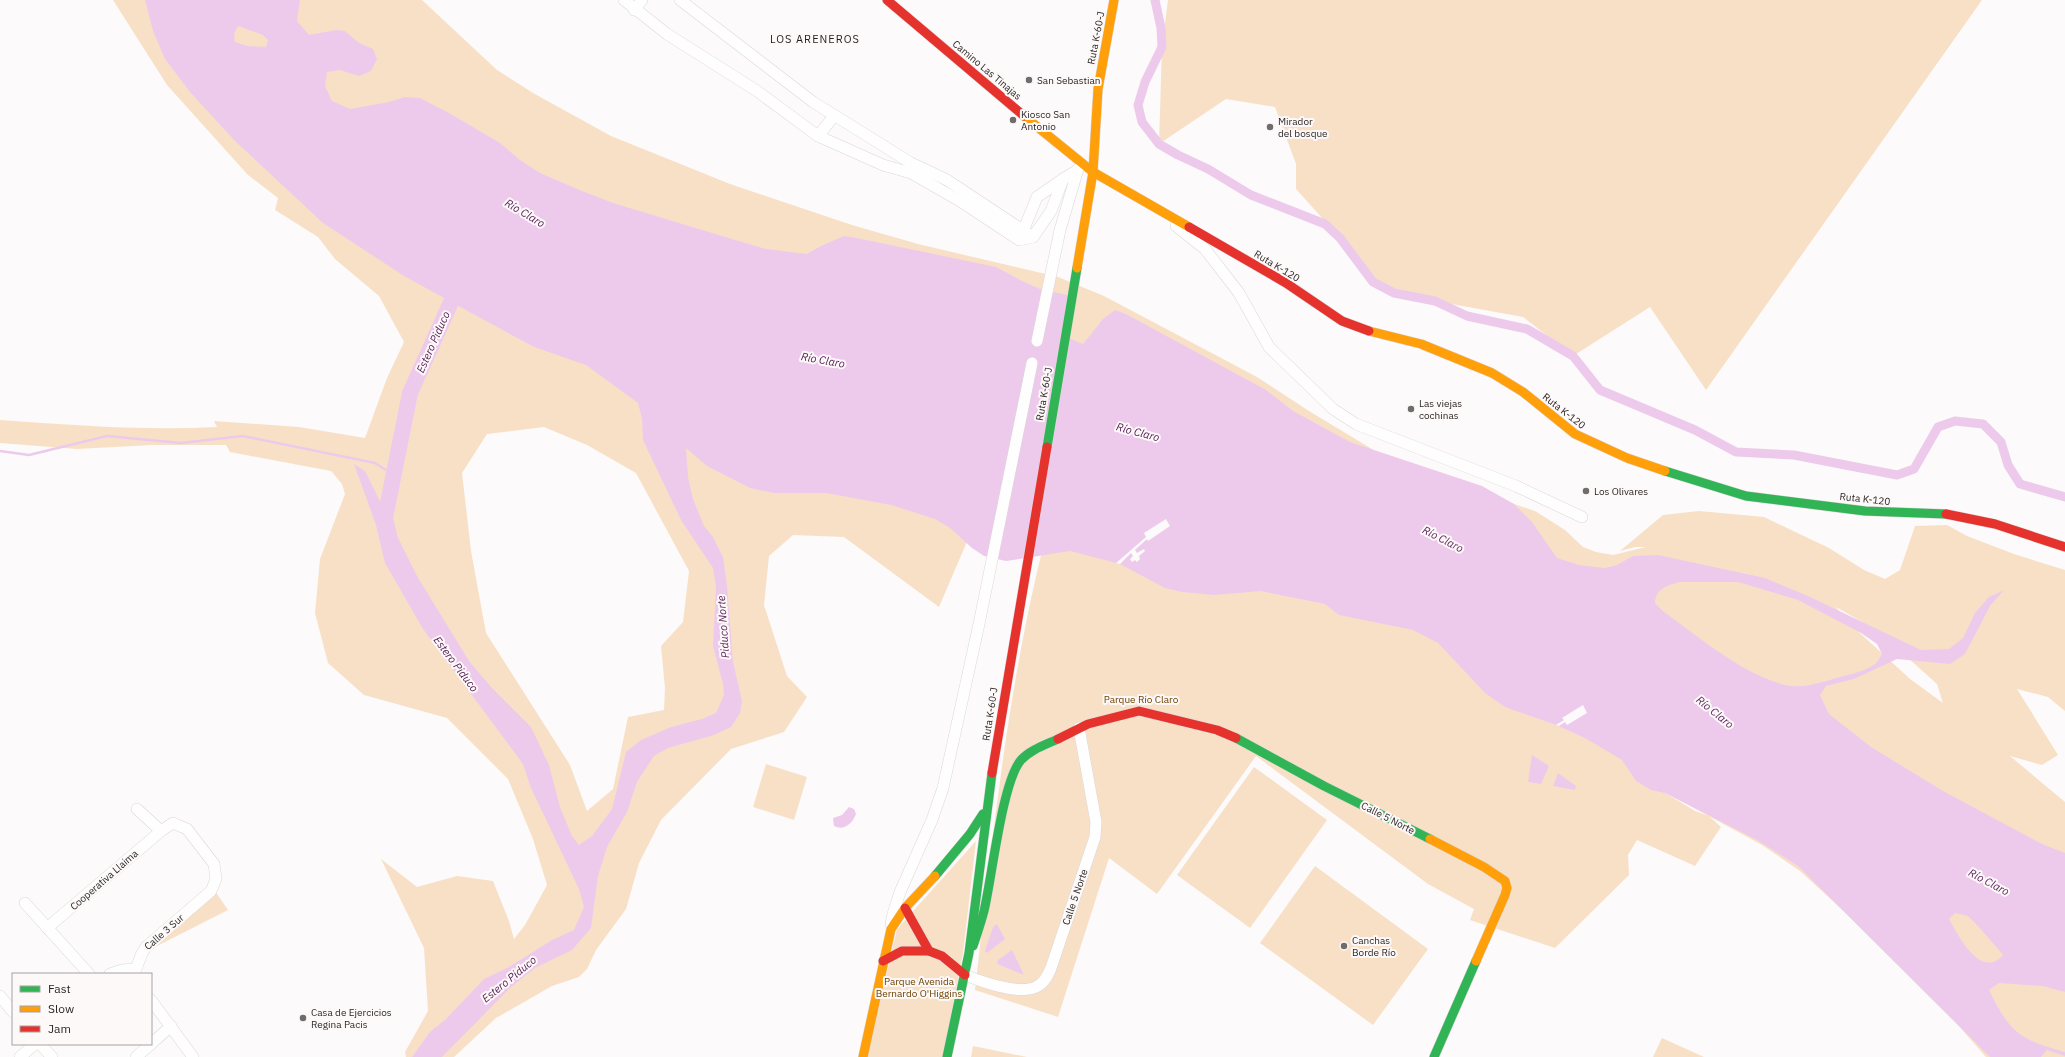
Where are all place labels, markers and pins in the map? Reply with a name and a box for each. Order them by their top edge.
place label: San Sebastian [1037,74,1100,87]
marker: San Sebastian [1024,75,1034,85]
place label: Kiosco San Antonio [1021,108,1070,133]
marker: Kiosco San Antonio [1008,115,1018,125]
place label: Mirador del bosque [1278,115,1328,140]
marker: Mirador del bosque [1265,122,1275,132]
place label: Las viejas cochinas [1419,397,1462,422]
marker: Las viejas cochinas [1406,404,1416,414]
place label: Los Olivares [1594,485,1648,498]
marker: Los Olivares [1581,486,1591,496]
place label: Canchas Borde Río [1352,934,1396,959]
marker: Canchas Borde Río [1339,941,1349,951]
place label: Casa de Ejercicios Regina Pacis [311,1006,392,1031]
marker: Casa de Ejercicios Regina Pacis [298,1013,308,1023]

